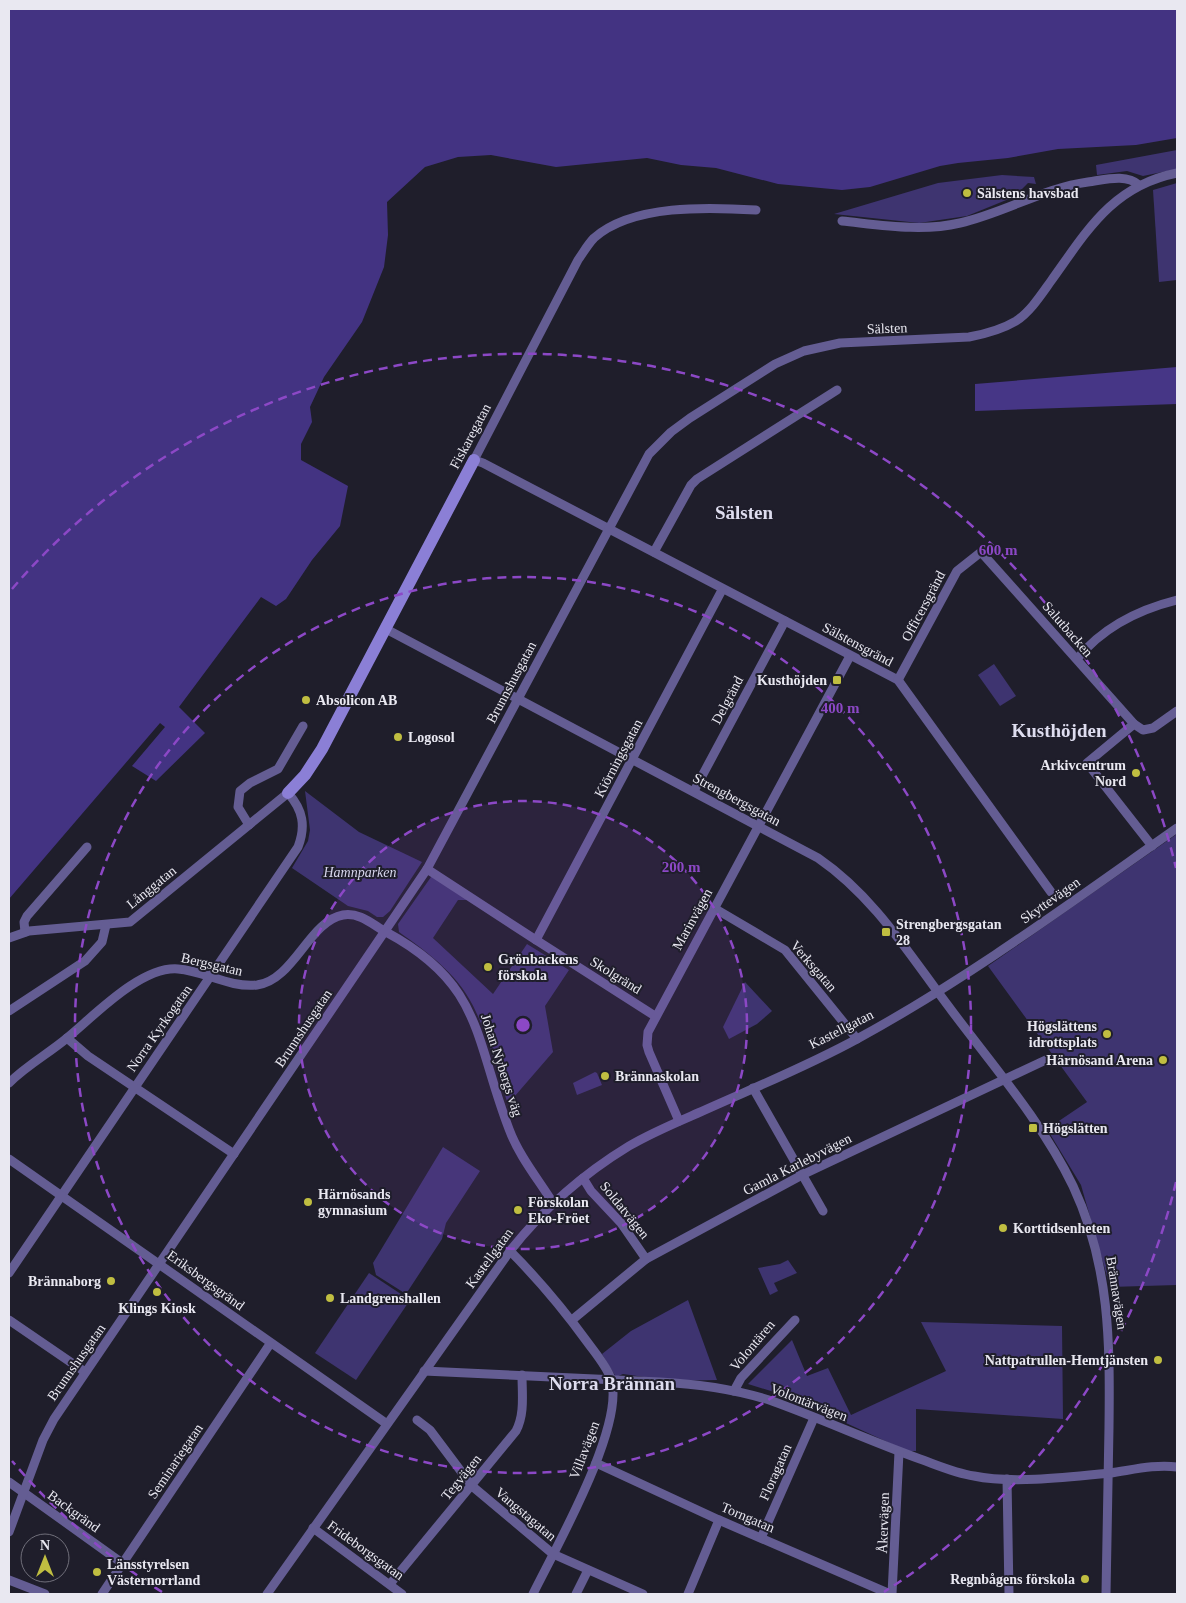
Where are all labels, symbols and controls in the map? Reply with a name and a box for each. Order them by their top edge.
place label: Sälstens havsbad [977,186,1079,201]
marker: Sälstens havsbad [961,187,973,199]
street label: Sälsten [867,320,907,337]
street label: Fiskaregatan [447,401,494,471]
district label: Sälsten [715,502,773,523]
text: 600 m [979,542,1018,558]
street label: Officersgränd [899,568,948,644]
street label: Salutbacken [1040,599,1096,660]
street label: Sälstensgränd [820,620,896,669]
street label: Brunnshusgatan [484,639,539,726]
place label: Kusthöjden [757,673,827,688]
street label: Delgränd [709,674,746,727]
marker: Kusthöjden [831,674,843,686]
place label: Absolicon AB [316,693,397,708]
marker: Absolicon AB [300,694,312,706]
text: 400 m [821,700,860,716]
street label: Kiörningsgatan [592,717,645,800]
district label: Kusthöjden [1011,720,1107,741]
place label: Logosol [408,730,455,745]
marker: Logosol [392,731,404,743]
place label: Arkivcentrum Nord [1040,758,1126,789]
marker: Arkivcentrum Nord [1130,767,1142,779]
street label: Strengbergsgatan [690,770,783,829]
text: 200 m [662,859,701,875]
street label: Långgatan [124,863,179,912]
park label: Hamnparken [322,865,397,880]
street label: Skyttevägen [1018,874,1083,926]
street label: Marinvägen [669,886,715,952]
place label: Strengbergsgatan 28 [896,917,1002,948]
marker: Strengbergsgatan 28 [880,926,892,938]
street label: Verksgatan [788,938,840,995]
street label: Bergsgatan [180,950,244,979]
place label: Grönbackens förskola [498,952,579,983]
street label: Skolgränd [587,954,644,997]
marker: Grönbackens förskola [482,961,494,973]
street label: Norra Kyrkogatan [124,982,195,1074]
street label: Brunnshusgatan [272,987,335,1070]
street label: Kastellgatan [807,1007,876,1052]
street label: Johan Nybergs väg [478,1012,525,1118]
centre of rings [514,1016,532,1034]
place label: Högslättens idrottsplats [1027,1019,1098,1050]
marker: Högslättens idrottsplats [1101,1028,1113,1040]
place label: Härnösand Arena [1046,1053,1153,1068]
marker: Härnösand Arena [1157,1054,1169,1066]
place label: Brännaskolan [615,1069,699,1084]
marker: Brännaskolan [599,1070,611,1082]
place label: Högslätten [1043,1121,1108,1136]
marker: Högslätten [1027,1122,1039,1134]
street label: Gamla Karlebyvägen [741,1131,854,1198]
street label: Soldatvägen [597,1179,652,1242]
place label: Härnösands gymnasium [318,1187,391,1218]
place label: Förskolan Eko-Fröet [528,1195,590,1226]
marker: Härnösands gymnasium [302,1196,314,1208]
marker: Förskolan Eko-Fröet [512,1204,524,1216]
place label: Korttidsenheten [1013,1221,1110,1236]
marker: Korttidsenheten [997,1222,1009,1234]
street label: Kastellgatan [463,1226,516,1291]
street label: Eriksbergsgränd [164,1247,247,1313]
street label: Brännavägen [1103,1255,1130,1331]
place label: Brännaborg [28,1274,101,1289]
marker: Brännaborg [105,1275,117,1287]
marker: Klings Kiosk [151,1286,163,1298]
place label: Landgrenshallen [340,1291,441,1306]
marker: Landgrenshallen [324,1292,336,1304]
place label: Klings Kiosk [118,1301,196,1316]
street label: Volontären [727,1317,778,1374]
street label: Brunnshusgatan [44,1321,108,1404]
place label: Nattpatrullen-Hemtjänsten [985,1353,1148,1368]
marker: Nattpatrullen-Hemtjänsten [1152,1354,1164,1366]
district label: Norra Brännan [549,1373,675,1394]
street label: Volontärvägen [768,1381,850,1424]
street label: Villavägen [567,1419,602,1481]
street label: Seminariegatan [145,1421,206,1502]
street label: Floragatan [756,1442,794,1503]
street label: Tegvägen [438,1452,484,1503]
street label: Vangstagatan [492,1485,559,1544]
street label: Backgränd [45,1488,103,1535]
street label: Åkervägen [875,1492,892,1554]
street label: Torngatan [719,1500,777,1535]
street label: Frideborgsgatan [325,1518,407,1583]
north arrow [20,1533,70,1583]
text: N [40,1538,50,1553]
place label: Länsstyrelsen Västernorrland [107,1557,201,1588]
marker: Länsstyrelsen Västernorrland [91,1566,103,1578]
place label: Regnbågens förskola [950,1572,1075,1587]
marker: Regnbågens förskola [1079,1573,1091,1585]

